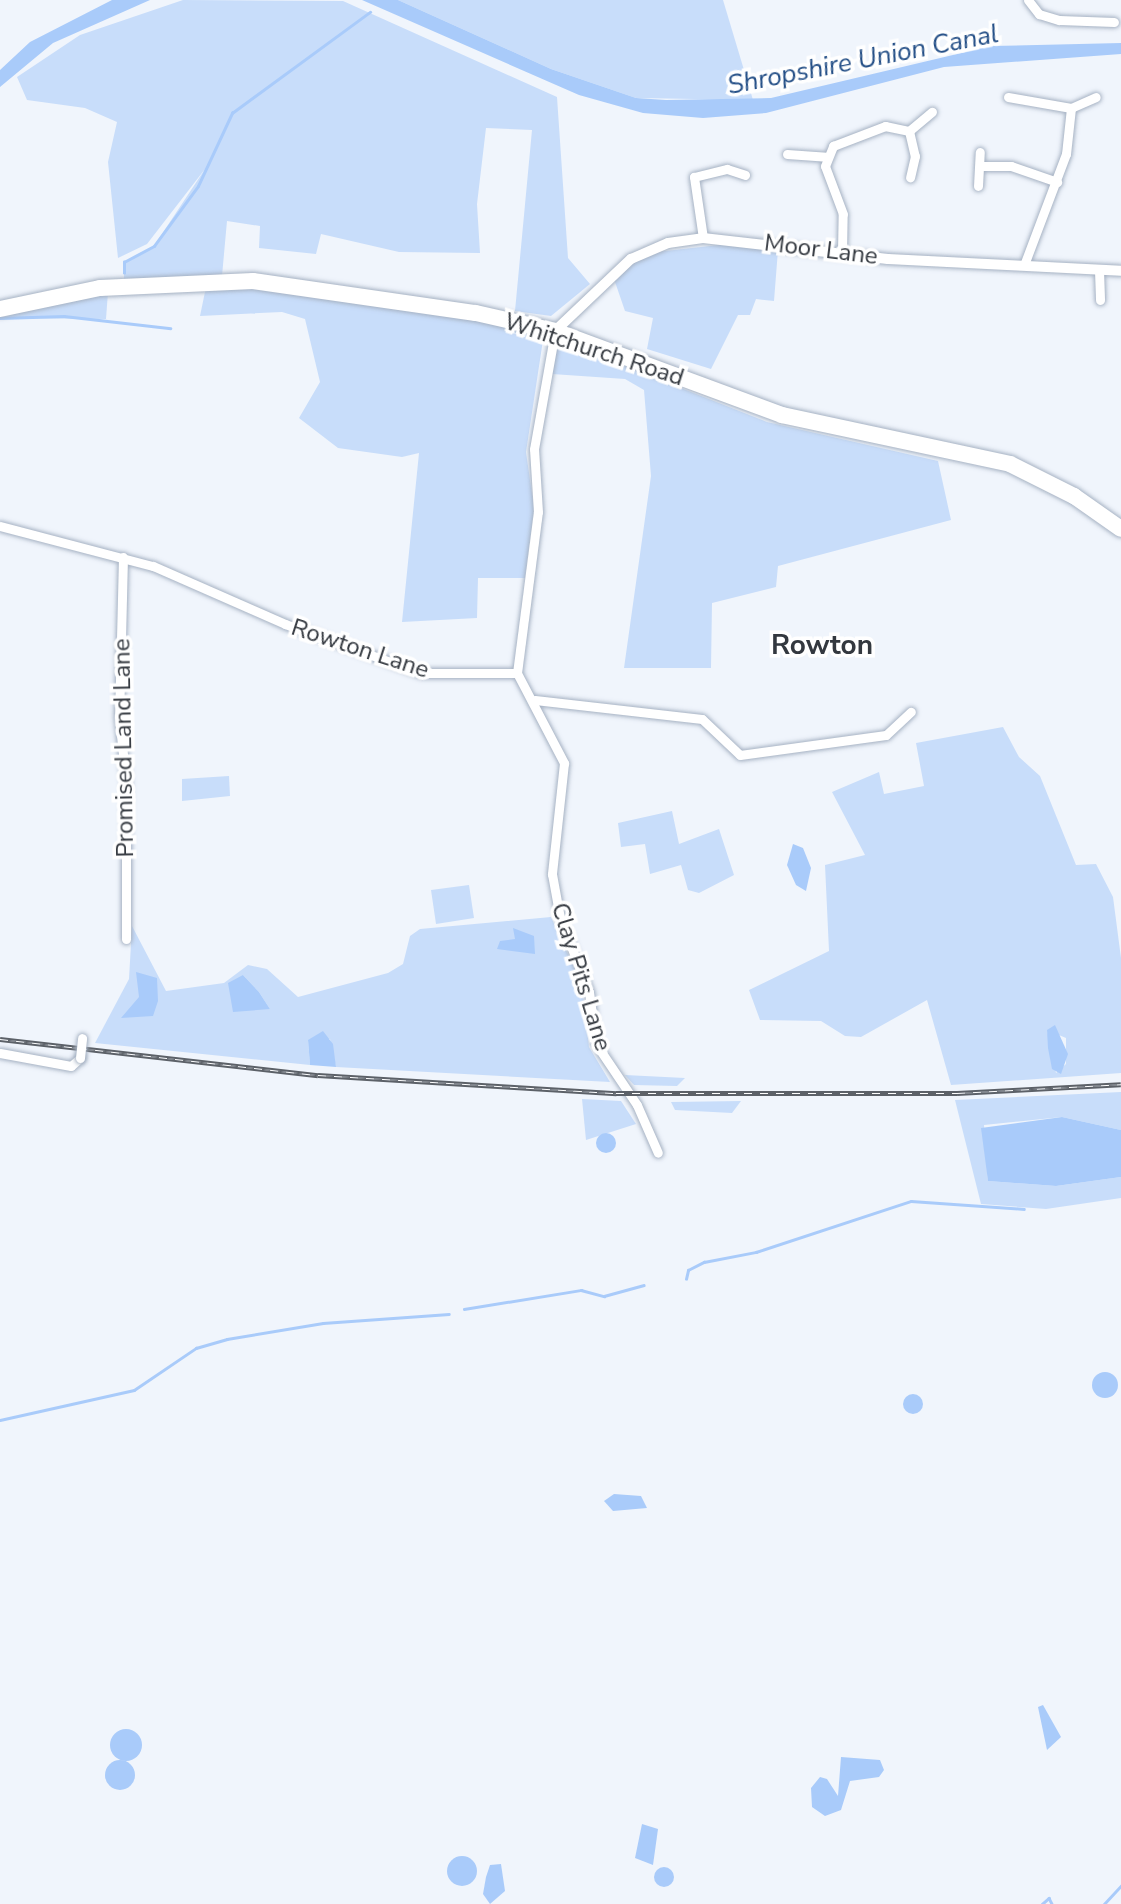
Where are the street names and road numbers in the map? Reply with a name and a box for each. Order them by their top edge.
street label: Moor Lane [763,229,879,271]
street label: Whitchurch Road [500,307,688,393]
street label: Rowton Lane [288,613,432,685]
street label: Promised Land Lane [108,638,140,858]
street label: Clay Pits Lane [545,899,617,1055]

